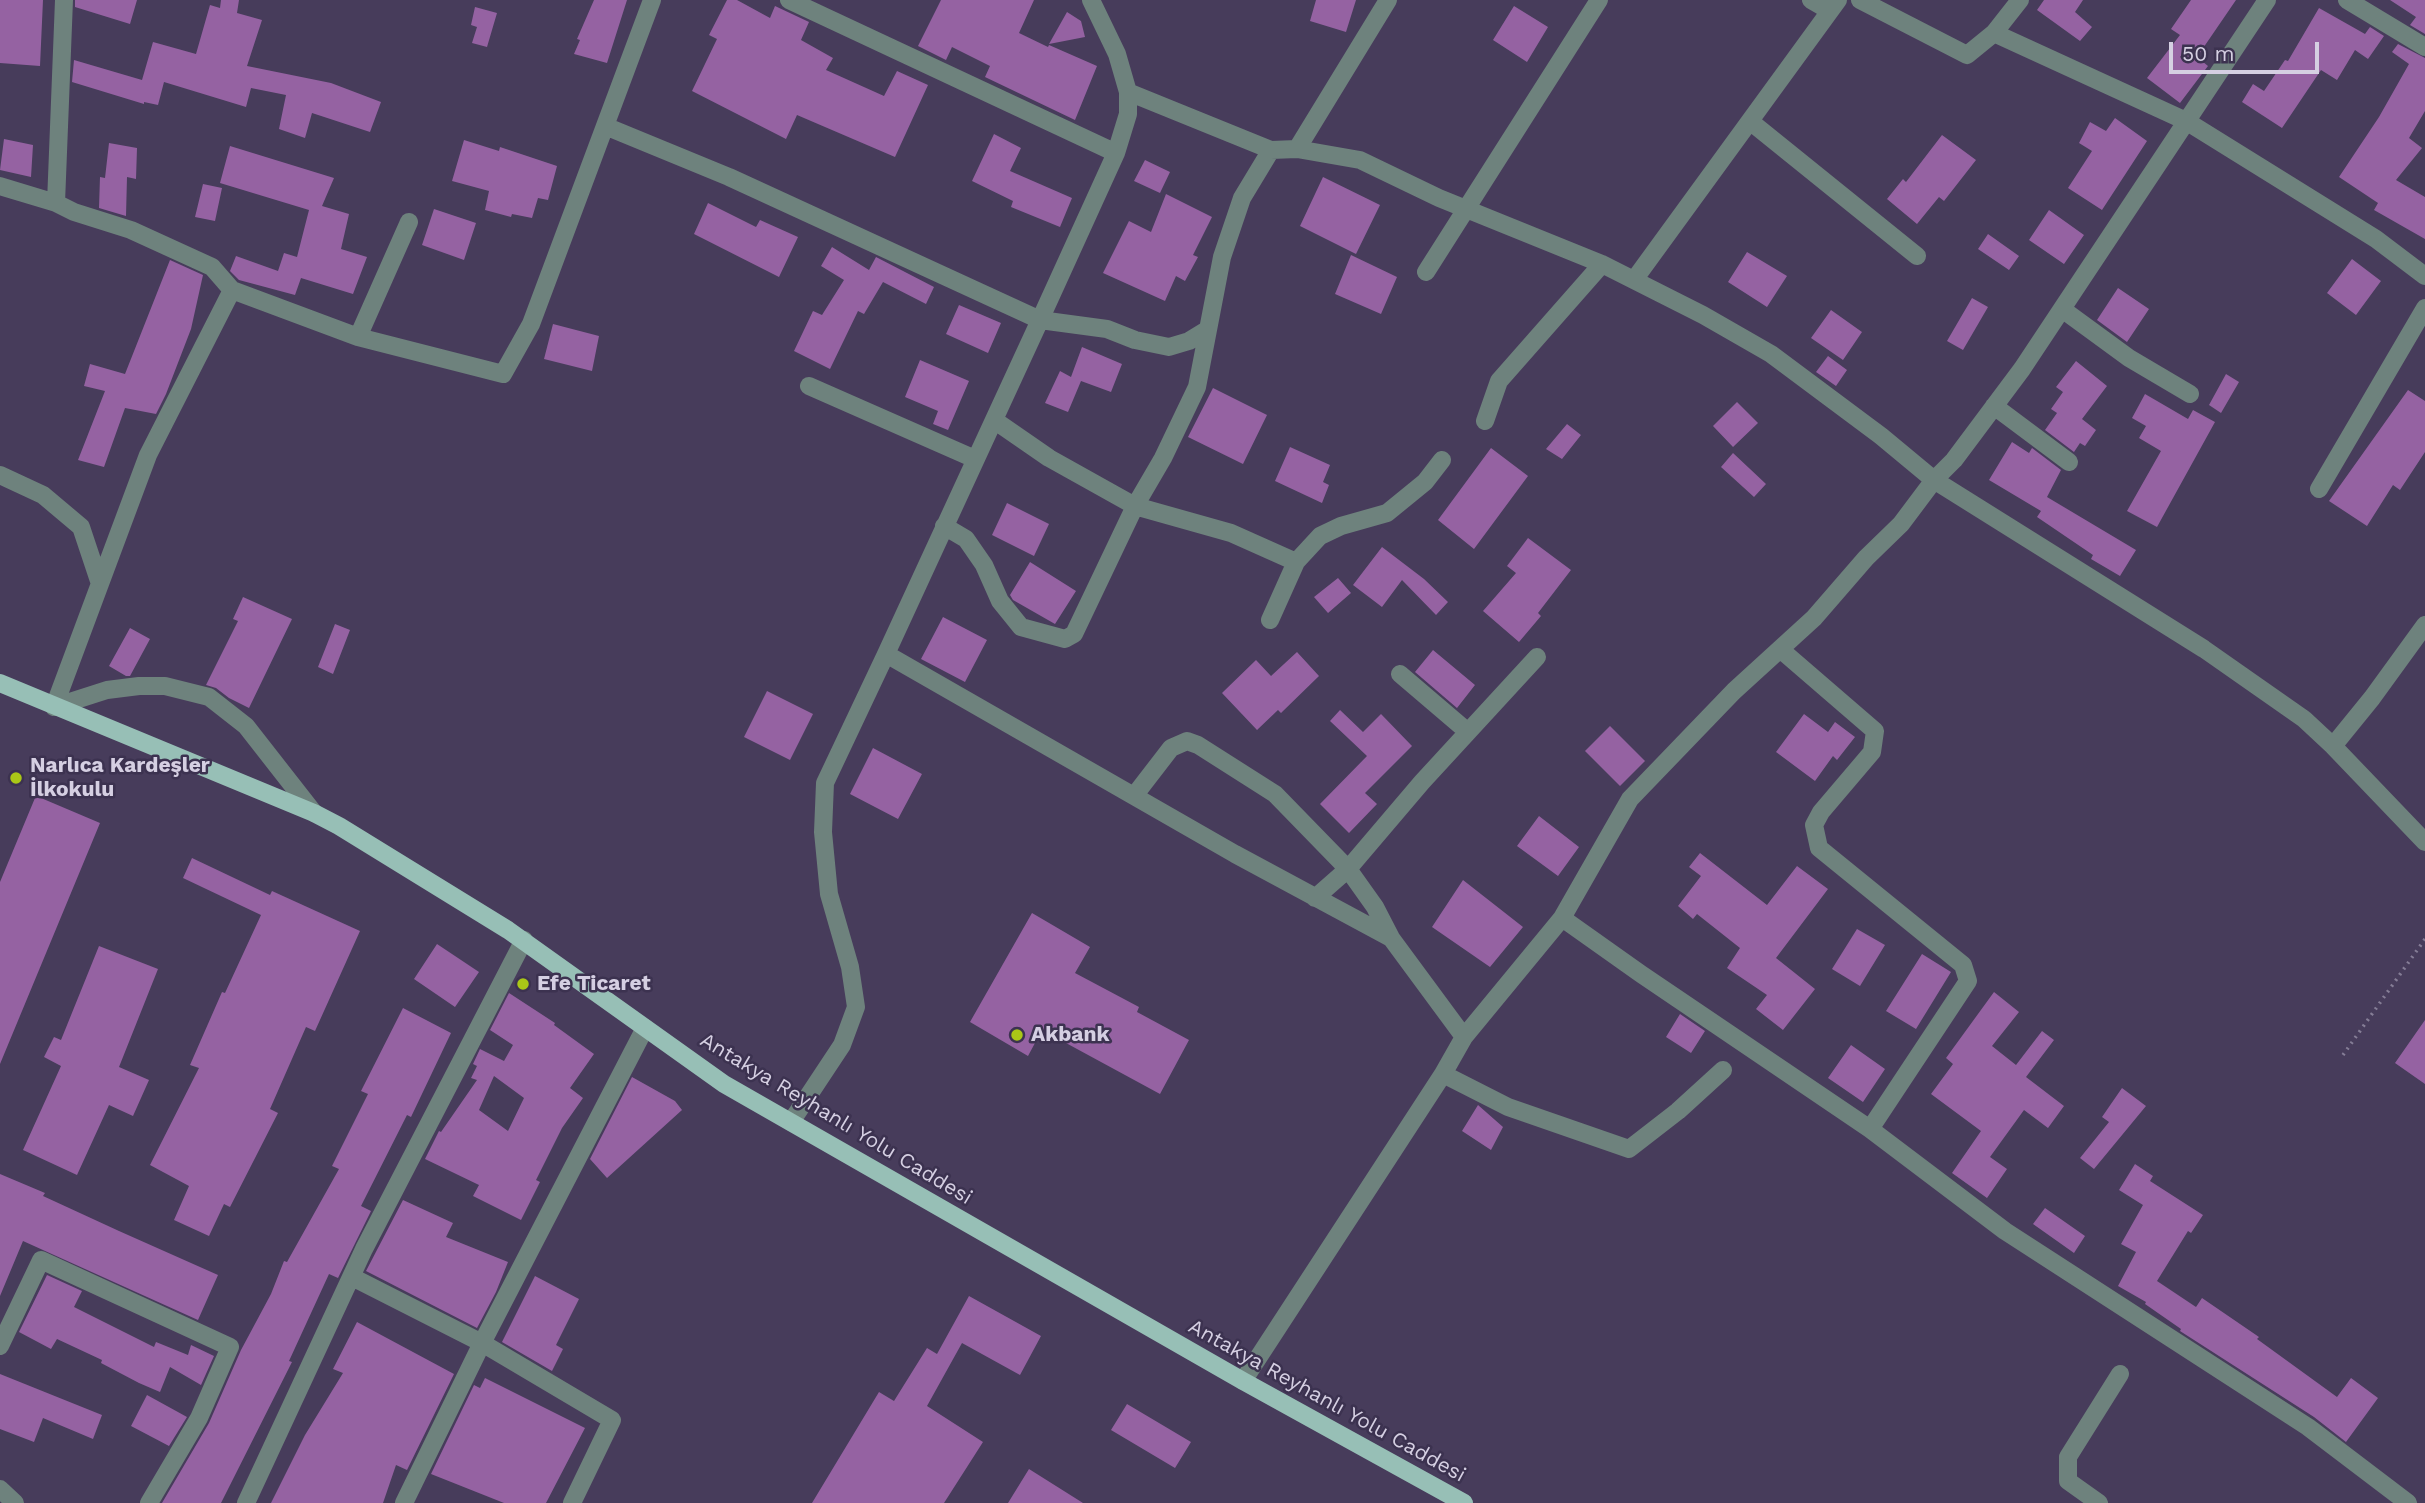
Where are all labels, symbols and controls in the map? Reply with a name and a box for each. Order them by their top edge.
scale bar [2173,28,2324,72]
text: 50 m [2182,41,2234,66]
place label: Narlıca Kardeşler İlkokulu [30,753,210,803]
marker: Narlıca Kardeşler İlkokulu [8,770,24,786]
place label: Efe Ticaret [537,971,651,997]
marker: Efe Ticaret [515,976,531,992]
place label: Akbank [1031,1022,1110,1048]
marker: Akbank [1009,1027,1025,1043]
street label: Antakya Reyhanlı Yolu Caddesi [695,1028,977,1210]
street label: Antakya Reyhanlı Yolu Caddesi [1184,1314,1470,1488]

